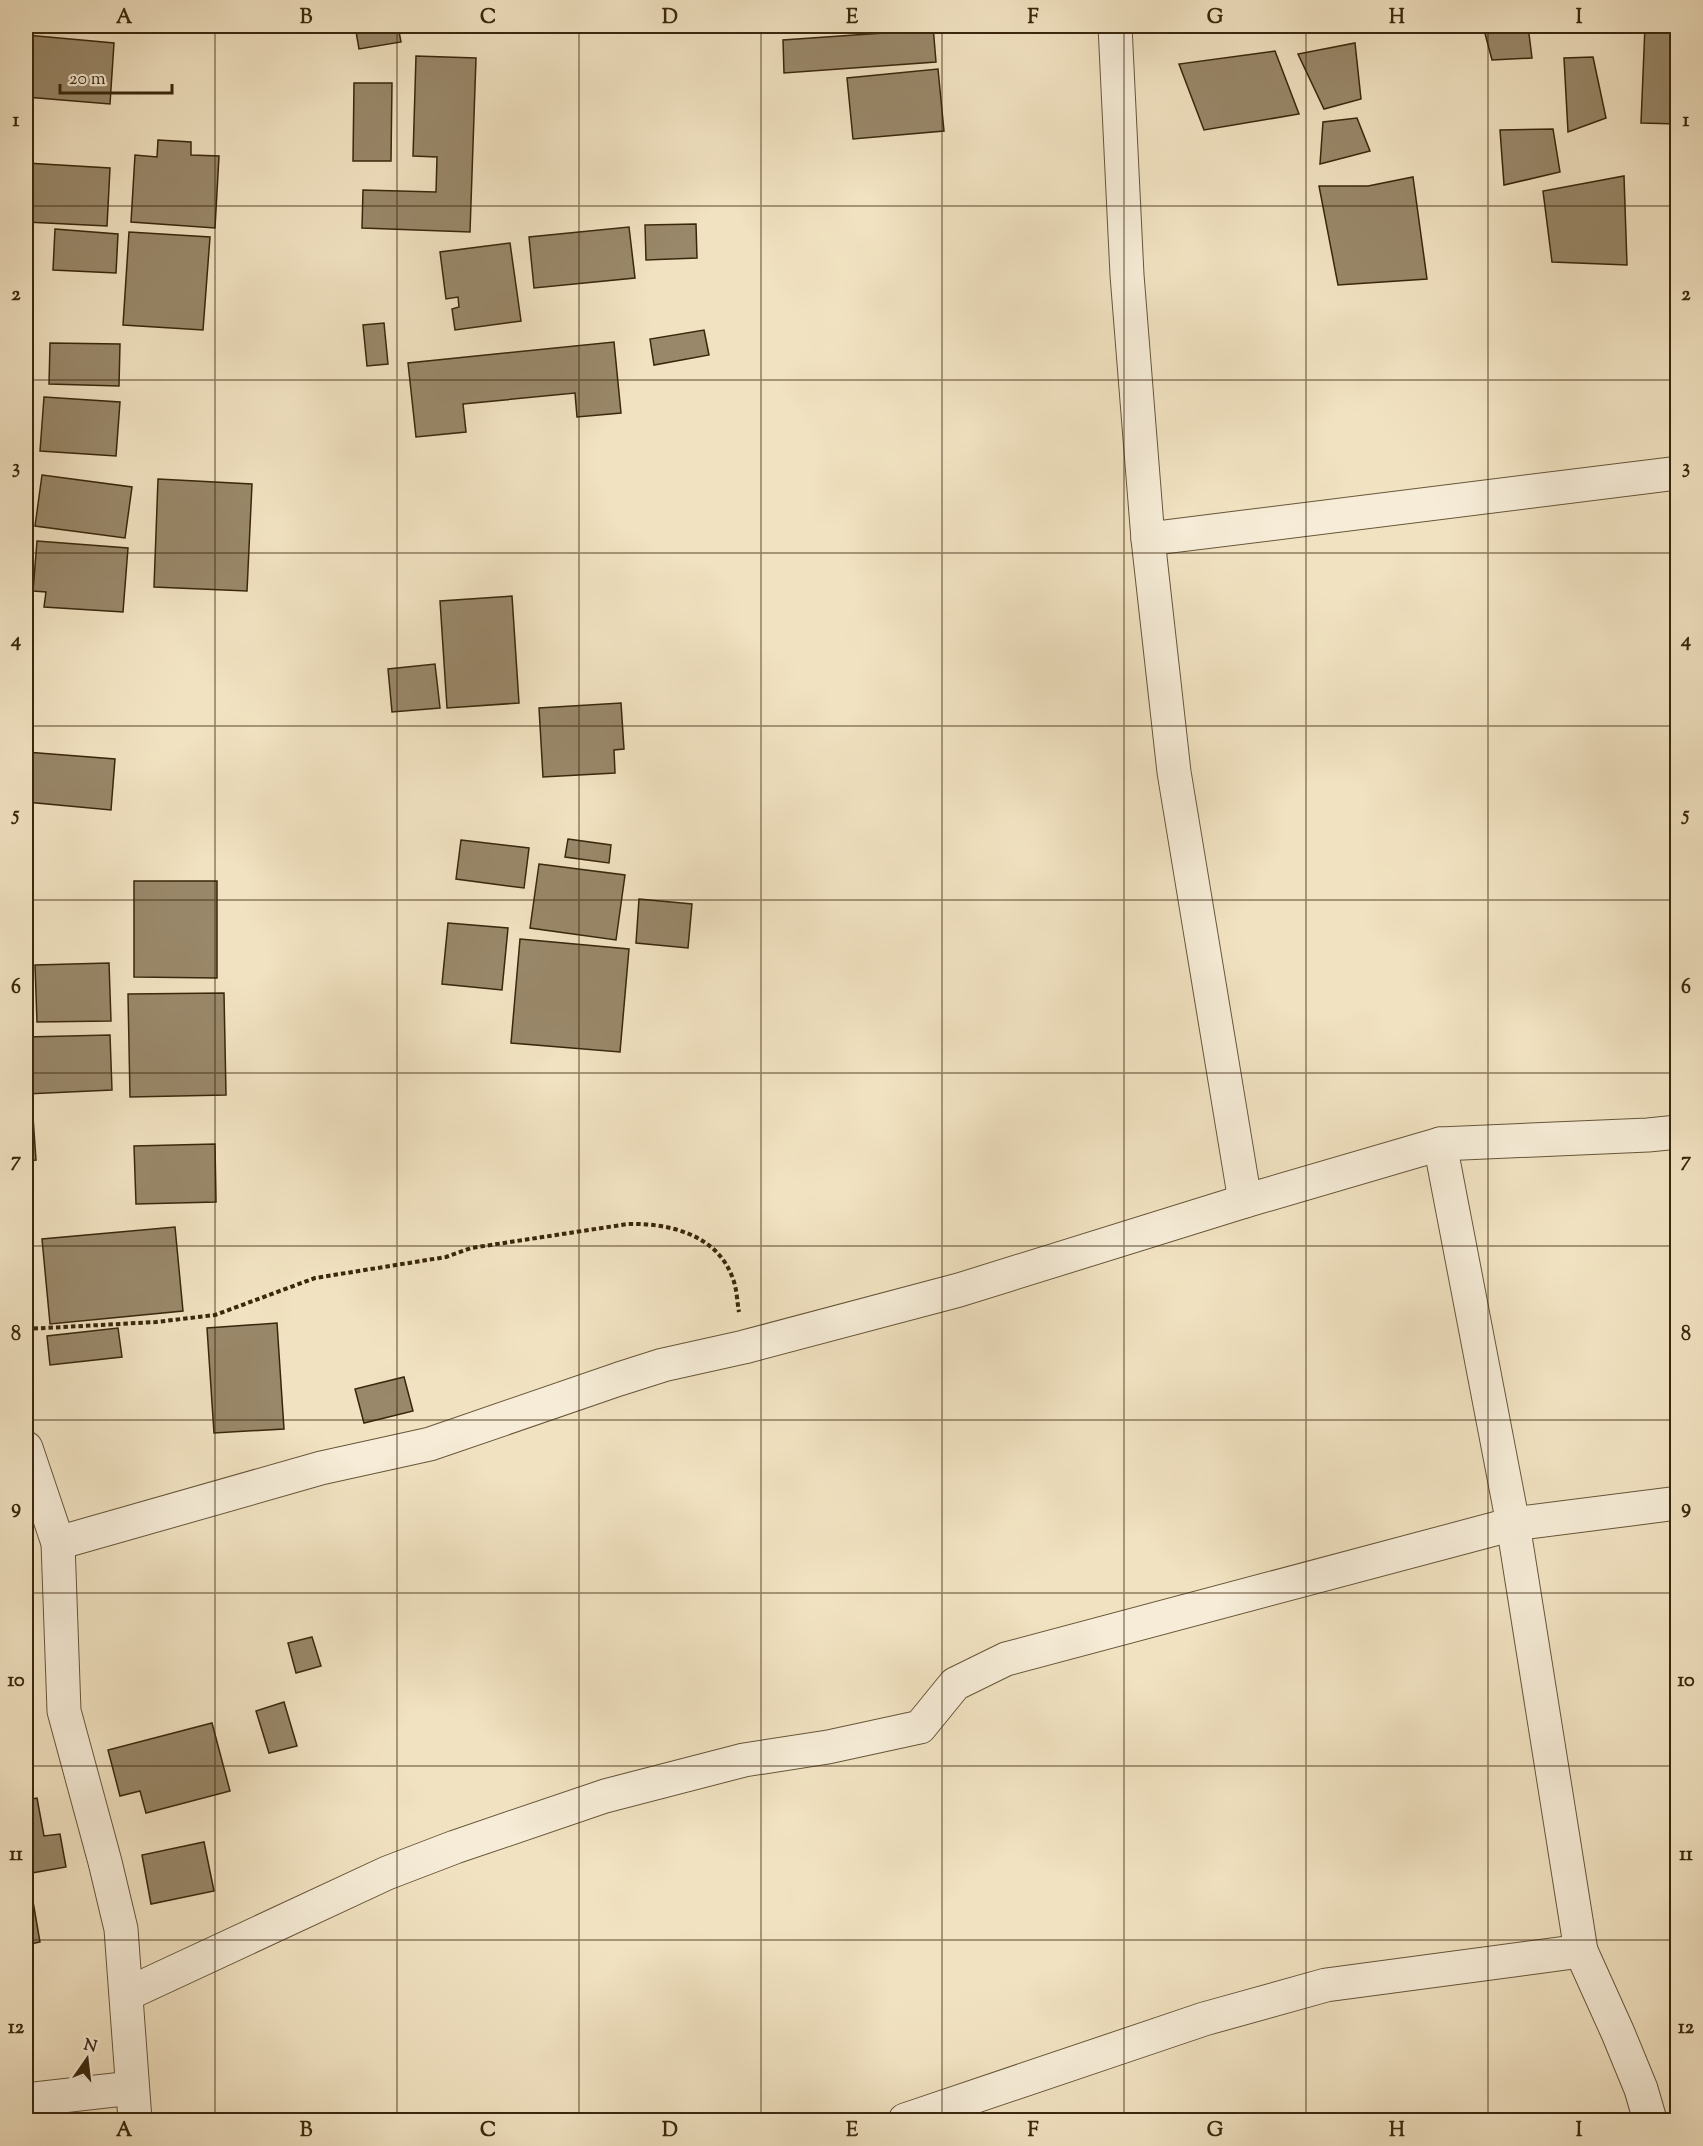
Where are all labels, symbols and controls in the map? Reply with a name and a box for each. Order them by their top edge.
text: A [116,4,133,33]
text: B [300,4,313,33]
text: C [480,4,496,33]
text: D [662,4,678,33]
text: E [846,4,859,33]
text: F [1027,4,1039,33]
text: G [1207,4,1224,33]
text: H [1389,4,1405,33]
text: I [1576,4,1583,33]
scale bar [60,57,172,95]
text: 20 m [69,67,106,93]
text: 1 [13,107,20,136]
text: 1 [1683,107,1690,136]
text: 2 [11,281,21,310]
text: 2 [1681,281,1691,310]
text: 3 [12,454,20,483]
text: 3 [1682,454,1690,483]
text: 4 [10,627,21,656]
text: 4 [1680,627,1691,656]
text: 5 [11,801,20,830]
text: 5 [1681,801,1690,830]
text: 6 [11,974,21,1003]
text: 6 [1681,974,1691,1003]
text: 7 [11,1147,22,1176]
text: 7 [1681,1147,1692,1176]
text: 8 [11,1321,21,1350]
text: 8 [1681,1321,1691,1350]
text: 9 [11,1494,21,1523]
text: 9 [1681,1494,1691,1523]
text: 10 [7,1667,25,1696]
text: 10 [1677,1667,1695,1696]
text: 11 [9,1841,23,1870]
text: 11 [1679,1841,1693,1870]
text: 12 [8,2014,25,2043]
text: 12 [1678,2014,1695,2043]
north arrow [57,2029,117,2089]
text: N [81,2034,99,2060]
text: A [116,2117,133,2146]
text: B [300,2117,313,2146]
text: C [480,2117,496,2146]
text: D [662,2117,678,2146]
text: E [846,2117,859,2146]
text: F [1027,2117,1039,2146]
text: G [1207,2117,1224,2146]
text: H [1389,2117,1405,2146]
text: I [1576,2117,1583,2146]

